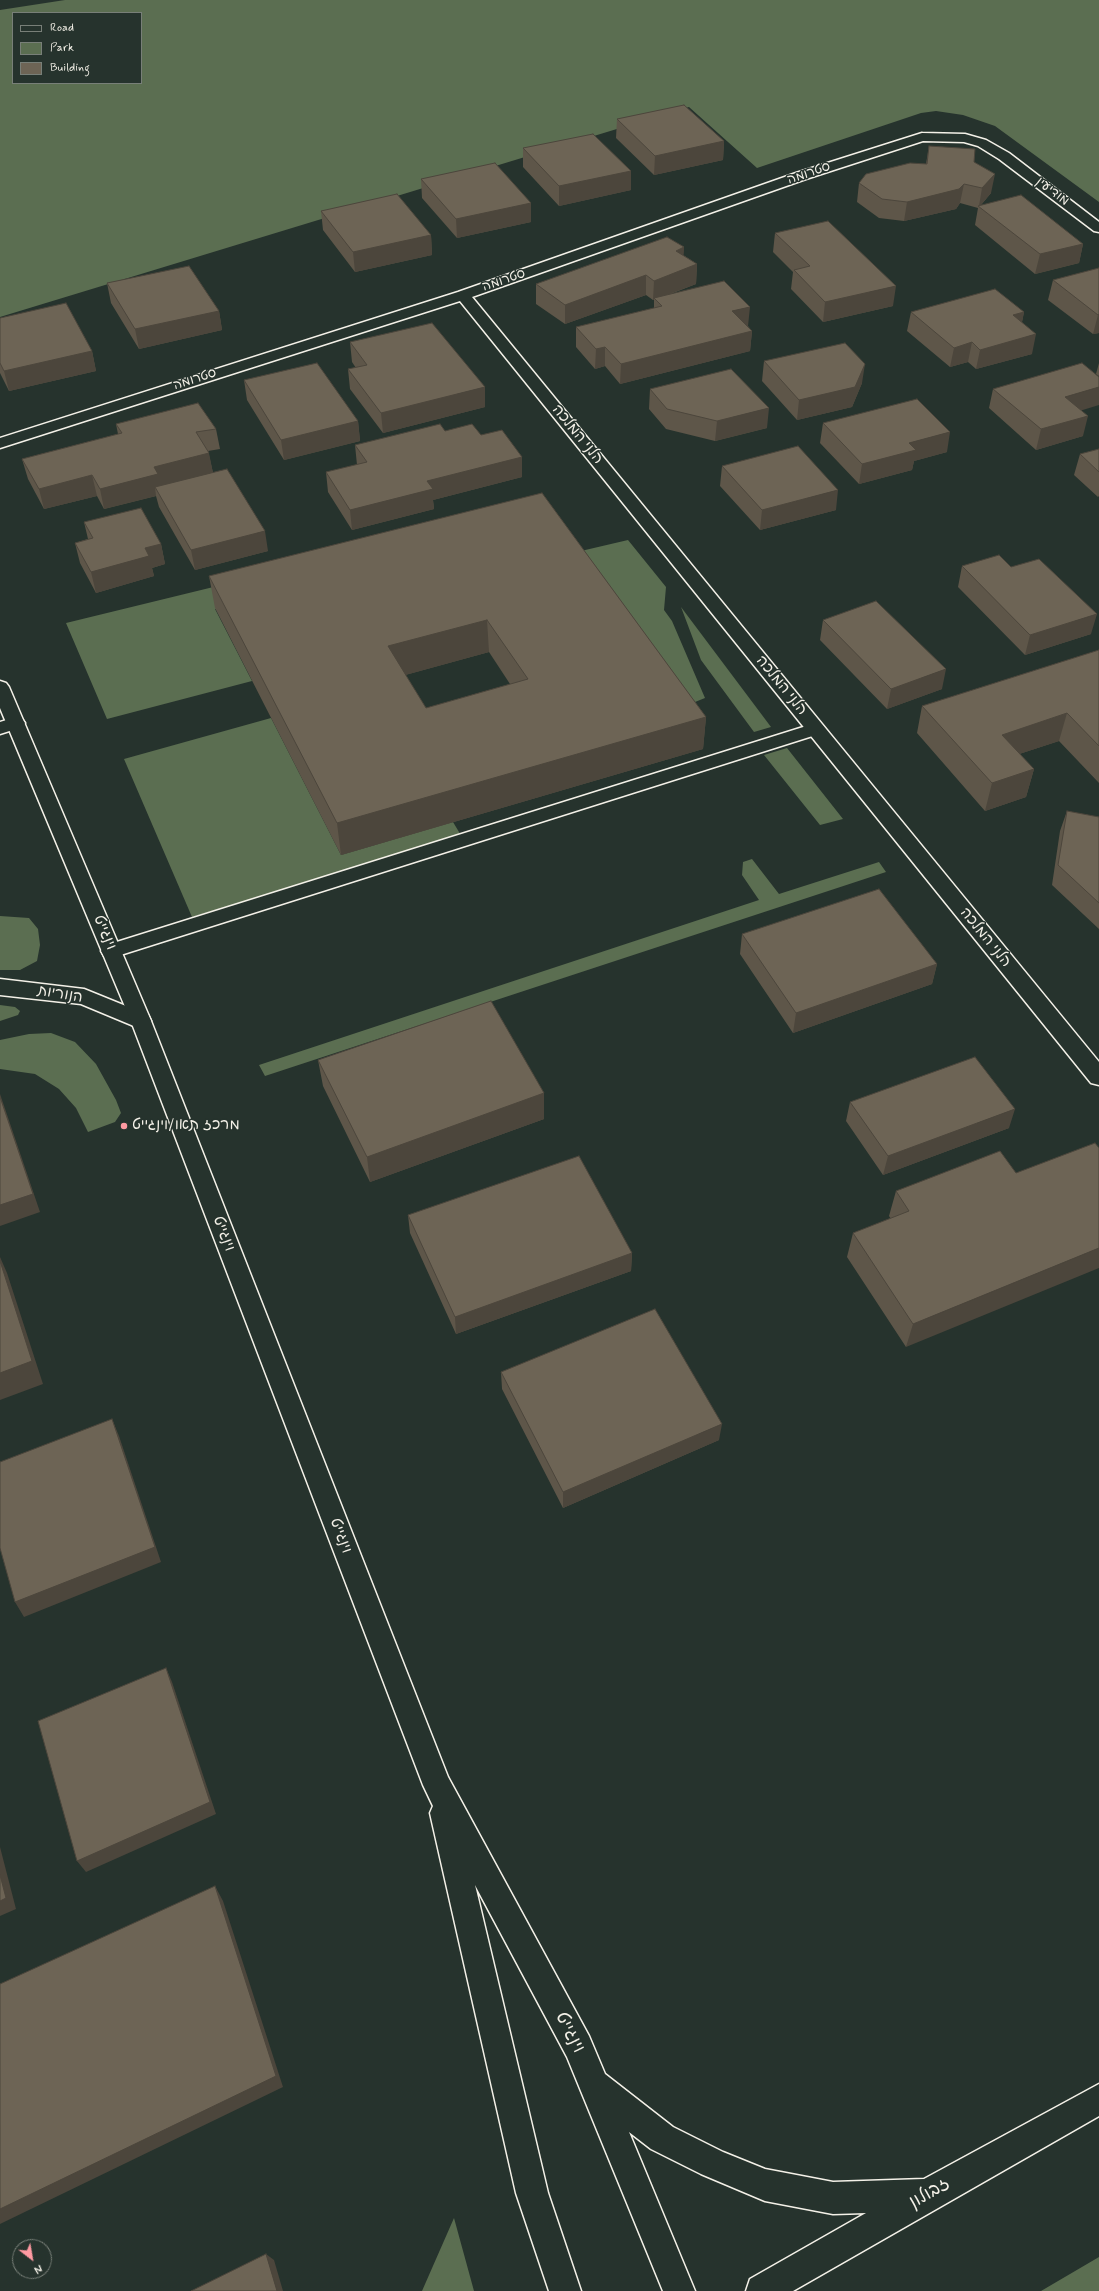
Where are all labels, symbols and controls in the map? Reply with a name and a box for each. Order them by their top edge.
legend [12,12,142,84]
text: Road [50,20,74,36]
text: Park [50,40,74,56]
text: Building [50,60,90,76]
street label: סטרומה [785,159,833,189]
street label: מודיעין [1032,174,1072,210]
street label: סטרומה [480,266,528,296]
street label: סטרומה [171,366,219,394]
street label: הלני המלכה [548,402,606,468]
street label: הלני המלכה [752,653,810,719]
street label: הלני המלכה [956,905,1014,971]
street label: וינגייט [89,913,119,953]
street label: הנוריות [36,983,84,1007]
place label: מרכז תאו/וינגייט [132,1117,240,1135]
marker: מרכז תאו/וינגייט [119,1121,129,1131]
street label: וינגייט [208,1214,238,1254]
street label: וינגייט [325,1516,355,1556]
street label: וינגייט [550,2009,588,2057]
street label: זבולון [906,2174,954,2214]
north arrow [12,2239,52,2279]
text: N [31,2261,44,2276]

